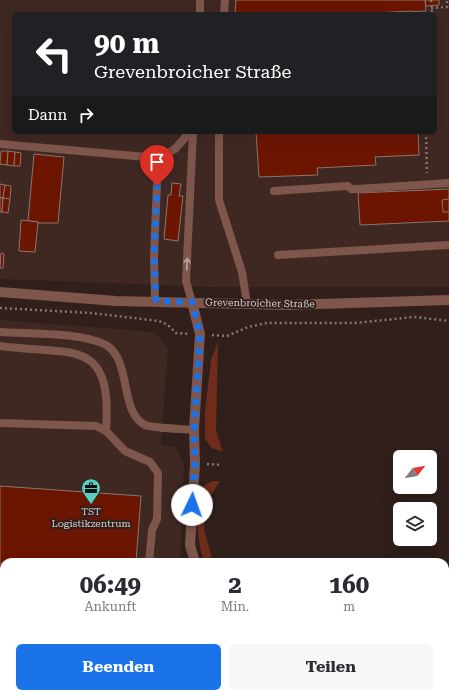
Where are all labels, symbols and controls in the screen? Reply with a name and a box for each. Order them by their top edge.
text: 90 m [94,27,159,60]
icon: left [28,28,80,80]
text: Grevenbroicher Straße [94,61,291,82]
icon: right [75,104,97,126]
text: Dann [28,106,67,124]
pin [140,145,174,186]
icon: arrive [146,151,168,173]
one-way arrow [183,258,190,271]
street label: Grevenbroicher Straße [205,297,315,309]
north arrow [393,450,437,494]
map controls [393,450,437,546]
office icon: TST Logistikzentrum [80,477,102,505]
position arrow [171,484,213,526]
button: layers [393,502,437,546]
place label: TST Logistikzentrum [52,506,131,529]
text: 06:49 [80,571,141,599]
text: 2 [228,571,242,599]
text: 160 [329,571,369,599]
text: Ankunft [84,599,136,614]
text: Min. [221,599,249,614]
text: m [343,599,355,614]
button: Beenden [16,644,221,690]
button: Teilen [229,644,433,690]

